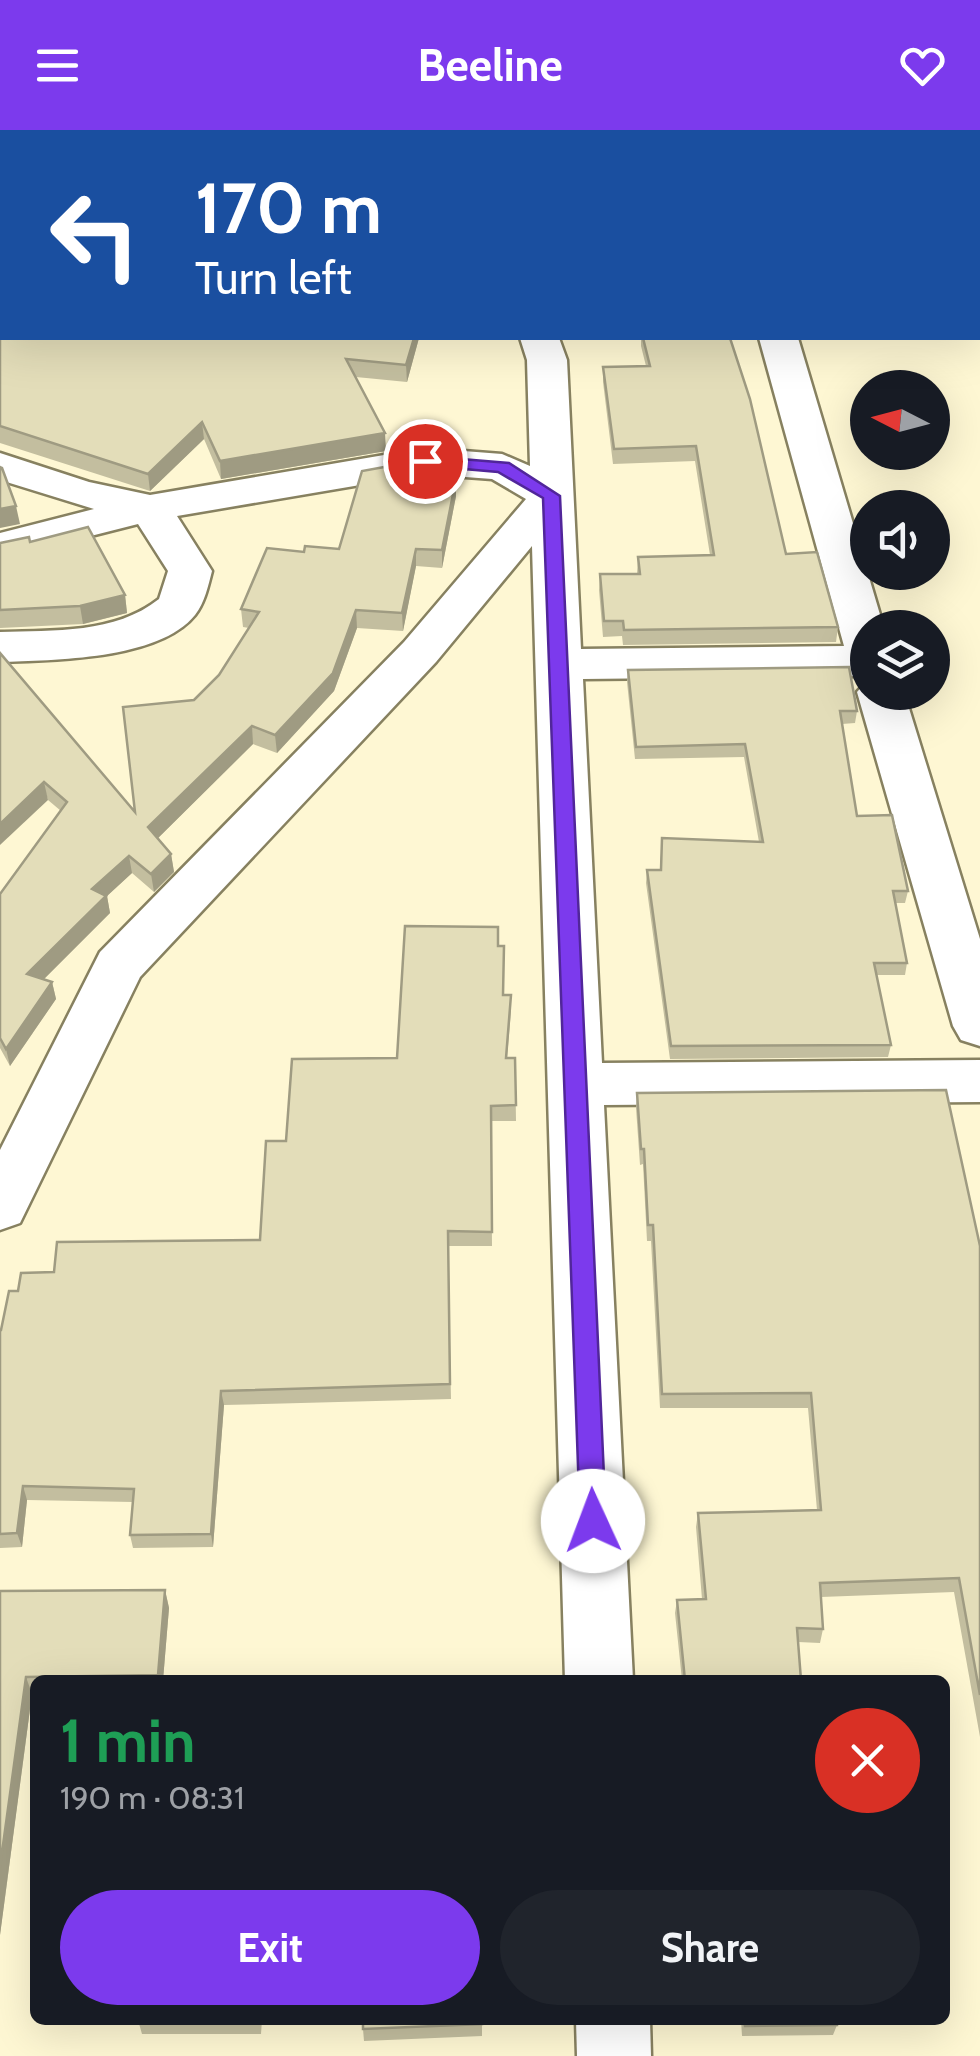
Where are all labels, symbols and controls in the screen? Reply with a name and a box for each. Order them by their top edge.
icon: menu [30,38,85,93]
text: Beeline [417,38,563,92]
icon: heart [895,38,950,93]
text: 170 m [195,165,382,251]
icon: left [30,170,160,300]
text: Turn left [195,251,352,305]
north arrow [850,370,950,470]
map controls [850,370,950,710]
pin [383,419,468,504]
icon: arrive [398,434,453,489]
button: sound [850,490,950,590]
button: layers [850,610,950,710]
position arrow [541,1469,645,1573]
text: 1 min [60,1704,195,1777]
button: close [815,1708,920,1813]
text: 190 m · 08:31 [60,1778,244,1817]
button: Exit [60,1890,480,2005]
button: Share [500,1890,920,2005]

